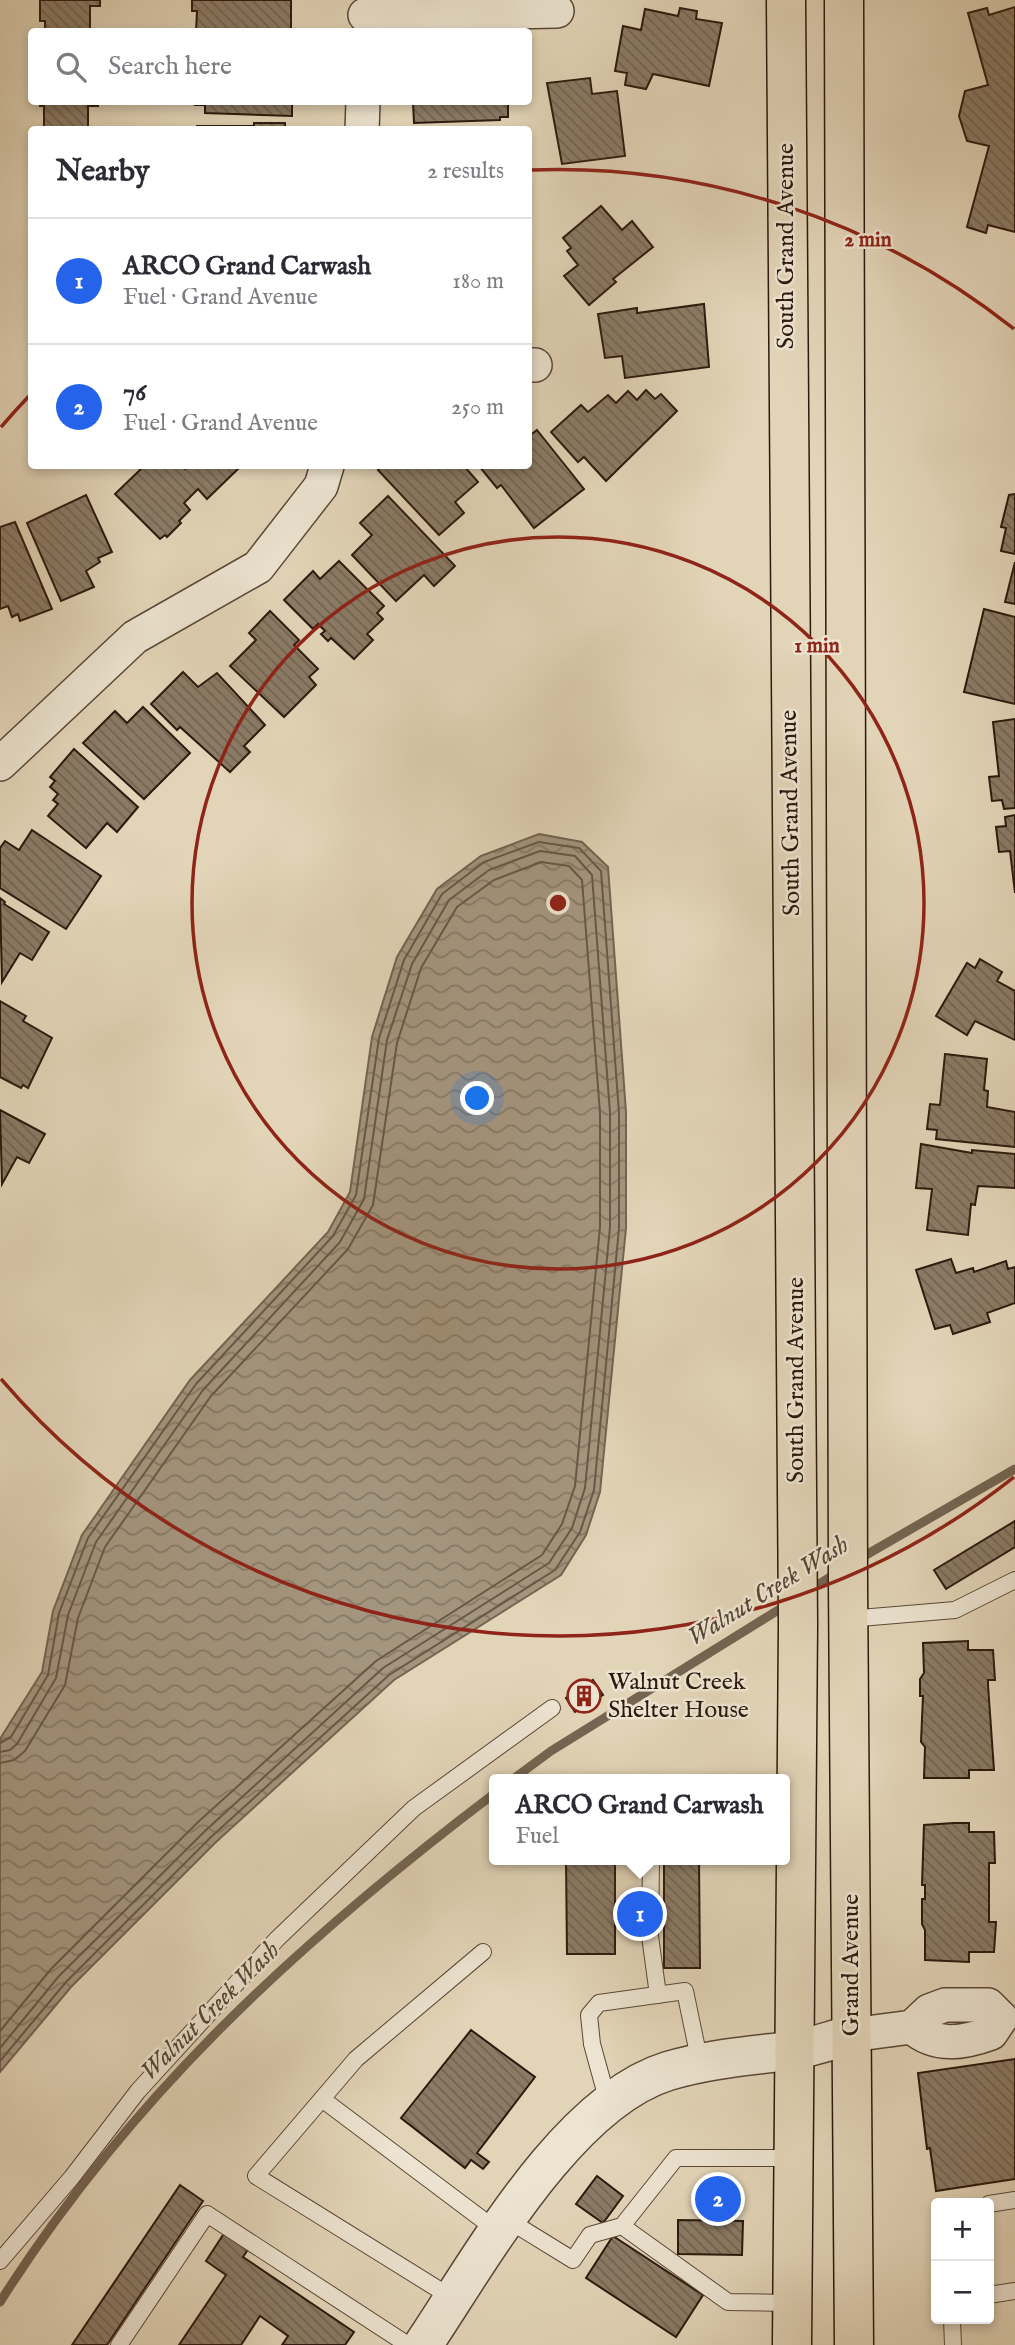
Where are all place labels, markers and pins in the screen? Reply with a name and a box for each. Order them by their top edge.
centre of rings [546,891,570,915]
place label: Walnut Creek Shelter House [608,1667,749,1726]
building icon: Walnut Creek Shelter House [565,1677,603,1715]
pin: 1 [617,1888,663,1940]
pin: 2 [695,2173,741,2225]

